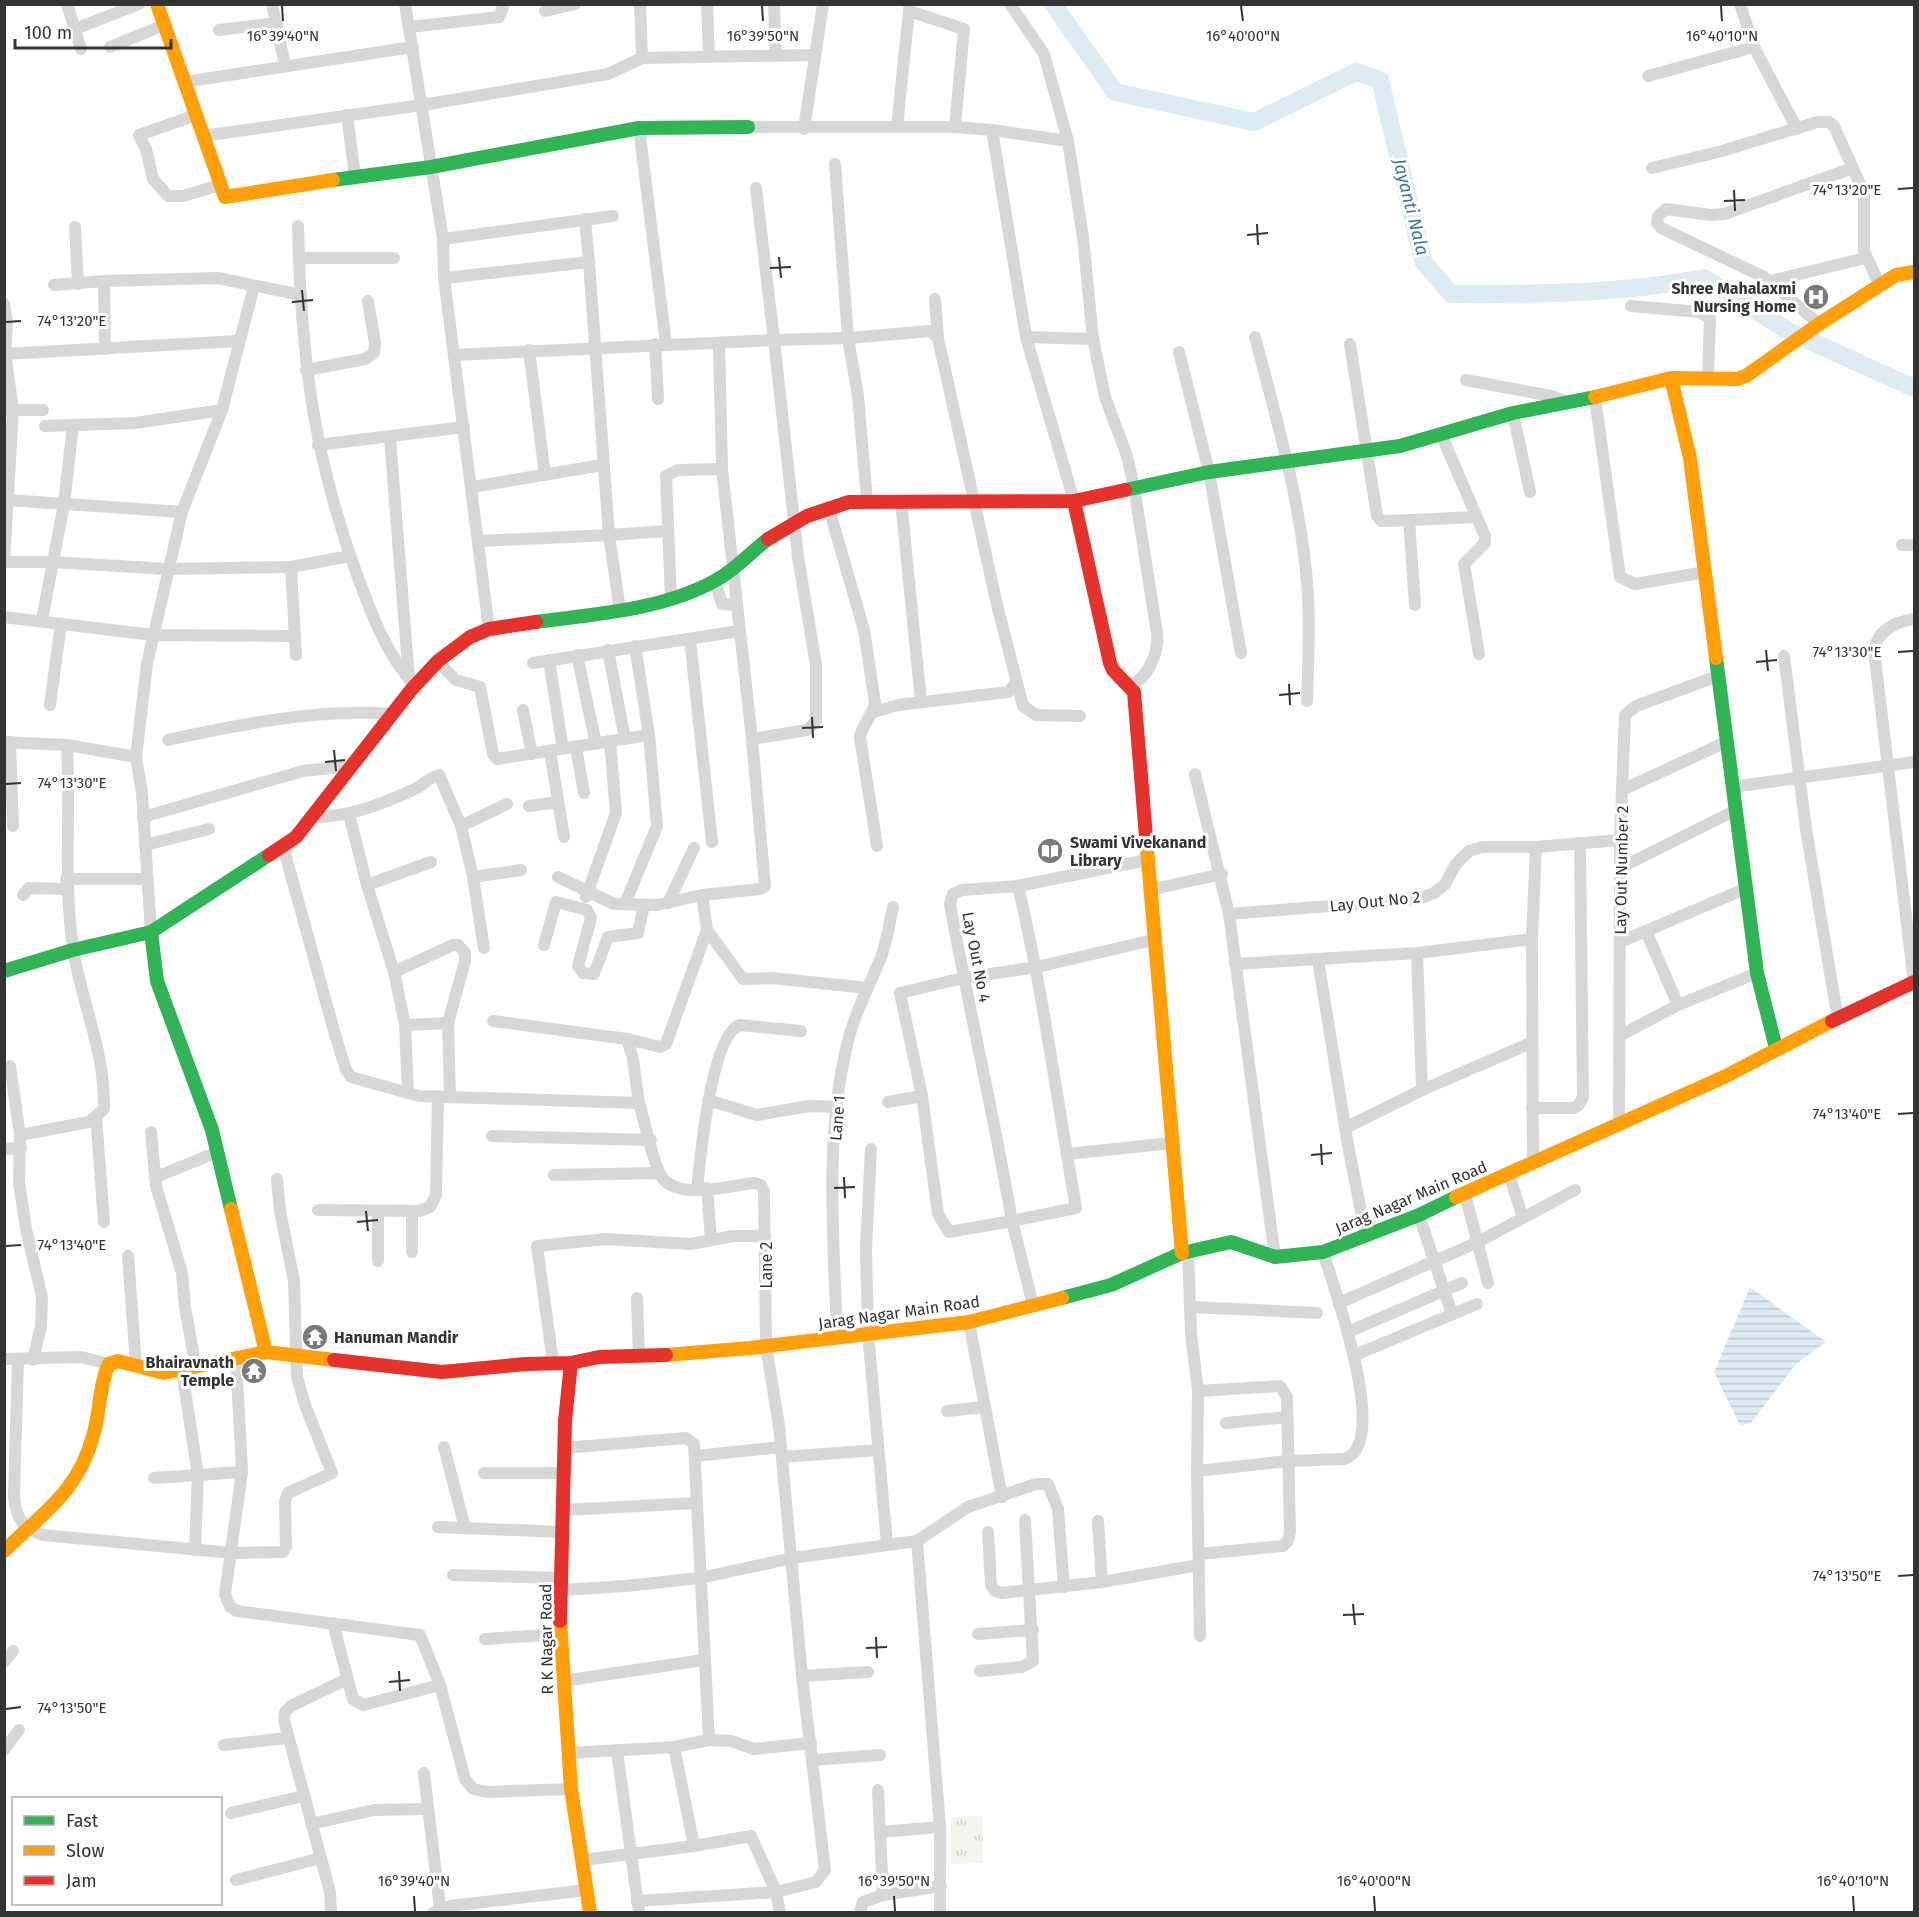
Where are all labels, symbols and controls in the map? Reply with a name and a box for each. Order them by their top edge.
scale bar [15,12,171,50]
text: 100 m [24,22,72,44]
text: 16°39'40"N [247,27,319,45]
text: 16°39'50"N [727,27,799,45]
text: 16°40'00"N [1206,27,1280,45]
text: 16°40'10"N [1686,27,1758,45]
water label: Jayanti Nala [1388,155,1434,258]
text: 74°13'20"E [1813,181,1881,199]
place label: Shree Mahalaxmi Nursing Home [1671,279,1796,316]
hospital icon: Shree Mahalaxmi Nursing Home [1801,282,1831,312]
text: 74°13'20"E [38,312,106,330]
text: 74°13'30"E [1813,643,1881,661]
text: 74°13'30"E [38,774,106,792]
street label: Lay Out Number 2 [1611,805,1632,935]
place label: Swami Vivekanand Library [1070,833,1206,870]
library icon: Swami Vivekanand Library [1035,836,1065,866]
street label: Lay Out No 2 [1329,887,1421,916]
street label: Lay Out No 4 [958,910,995,1004]
street label: Lane 1 [826,1094,849,1142]
text: 74°13'40"E [1813,1105,1881,1123]
street label: Jarag Nagar Main Road [1332,1157,1490,1238]
text: 74°13'40"E [38,1236,106,1254]
street label: Lane 2 [757,1242,776,1288]
street label: Jarag Nagar Main Road [817,1292,981,1333]
temple icon: Hanuman Mandir [300,1322,330,1352]
place label: Hanuman Mandir [334,1328,459,1347]
place label: Bhairavnath Temple [146,1353,234,1390]
temple icon: Bhairavnath Temple [239,1356,269,1386]
text: 74°13'50"E [1813,1567,1881,1585]
street label: R K Nagar Road [536,1583,557,1695]
text: 74°13'50"E [38,1699,106,1717]
legend [12,1797,222,1905]
text: Fast [66,1810,99,1832]
text: Slow [66,1840,105,1862]
text: Jam [66,1870,97,1892]
text: 16°39'40"N [378,1872,450,1890]
text: 16°39'50"N [858,1872,930,1890]
text: 16°40'00"N [1337,1872,1411,1890]
text: 16°40'10"N [1817,1872,1889,1890]

